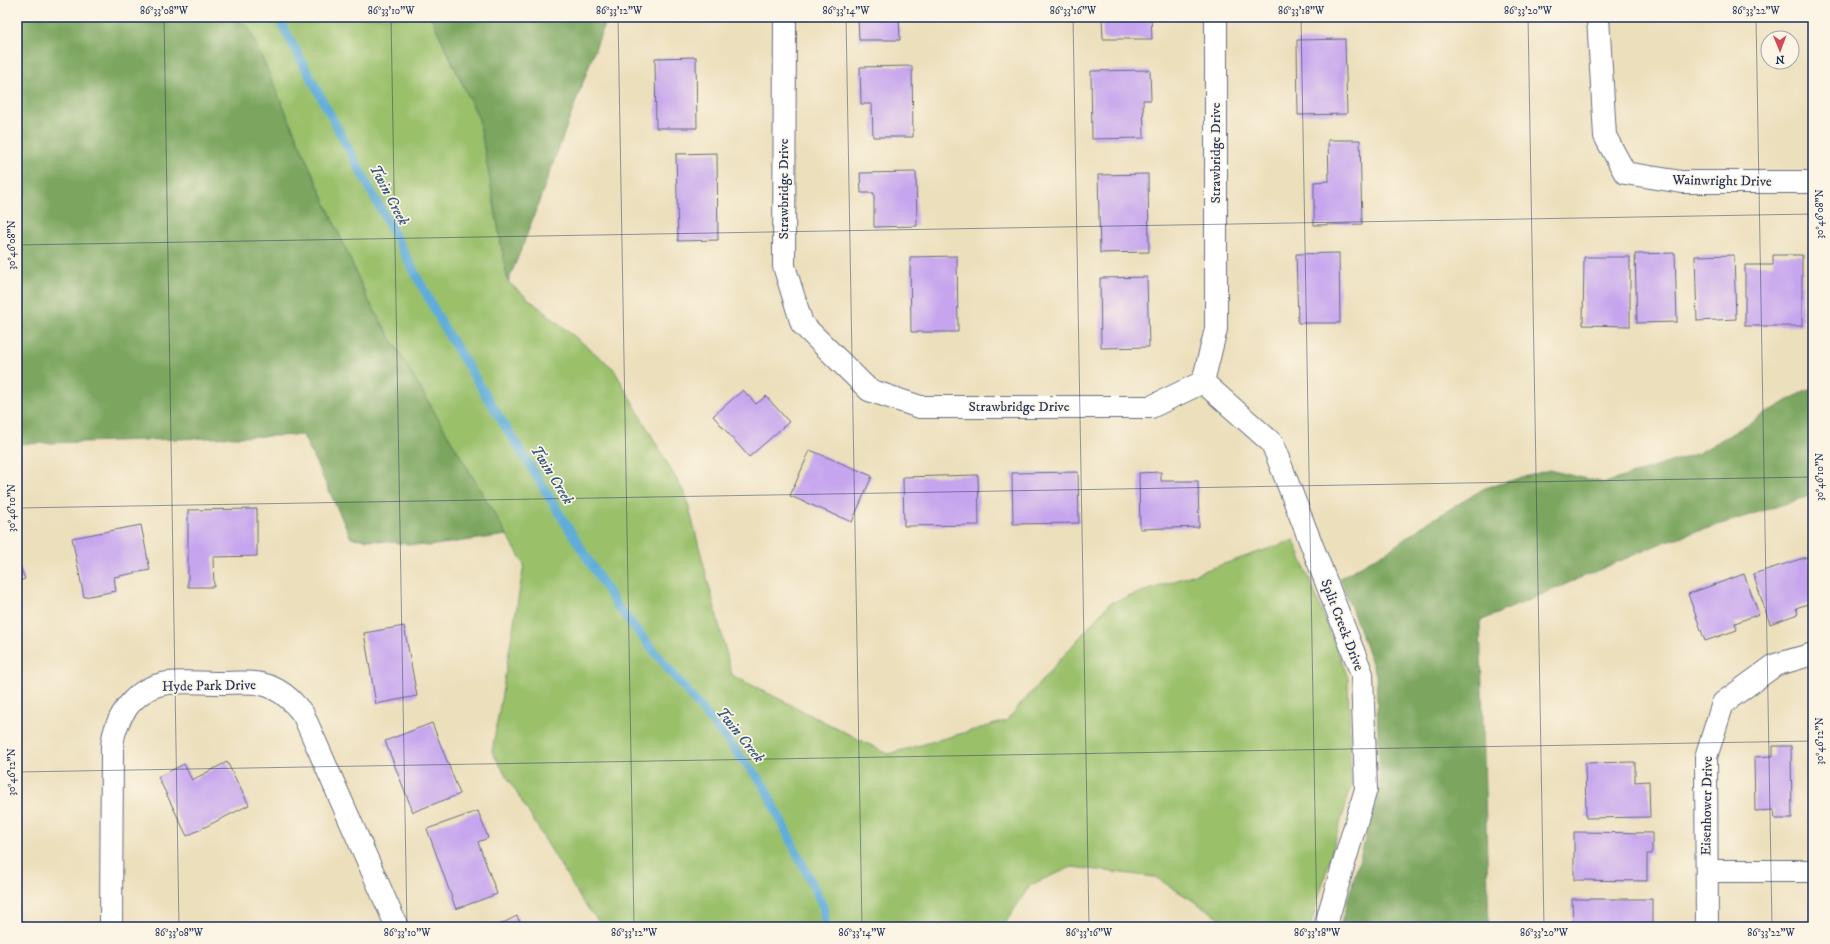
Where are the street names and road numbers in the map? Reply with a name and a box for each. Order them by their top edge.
street label: Strawbridge Drive [1207,102,1225,203]
street label: Strawbridge Drive [775,138,793,239]
street label: Wainwright Drive [1671,171,1772,191]
street label: Strawbridge Drive [969,398,1070,416]
street label: Split Creek Drive [1316,577,1368,674]
street label: Hyde Park Drive [162,676,256,696]
street label: Eisenhower Drive [1697,756,1717,856]

